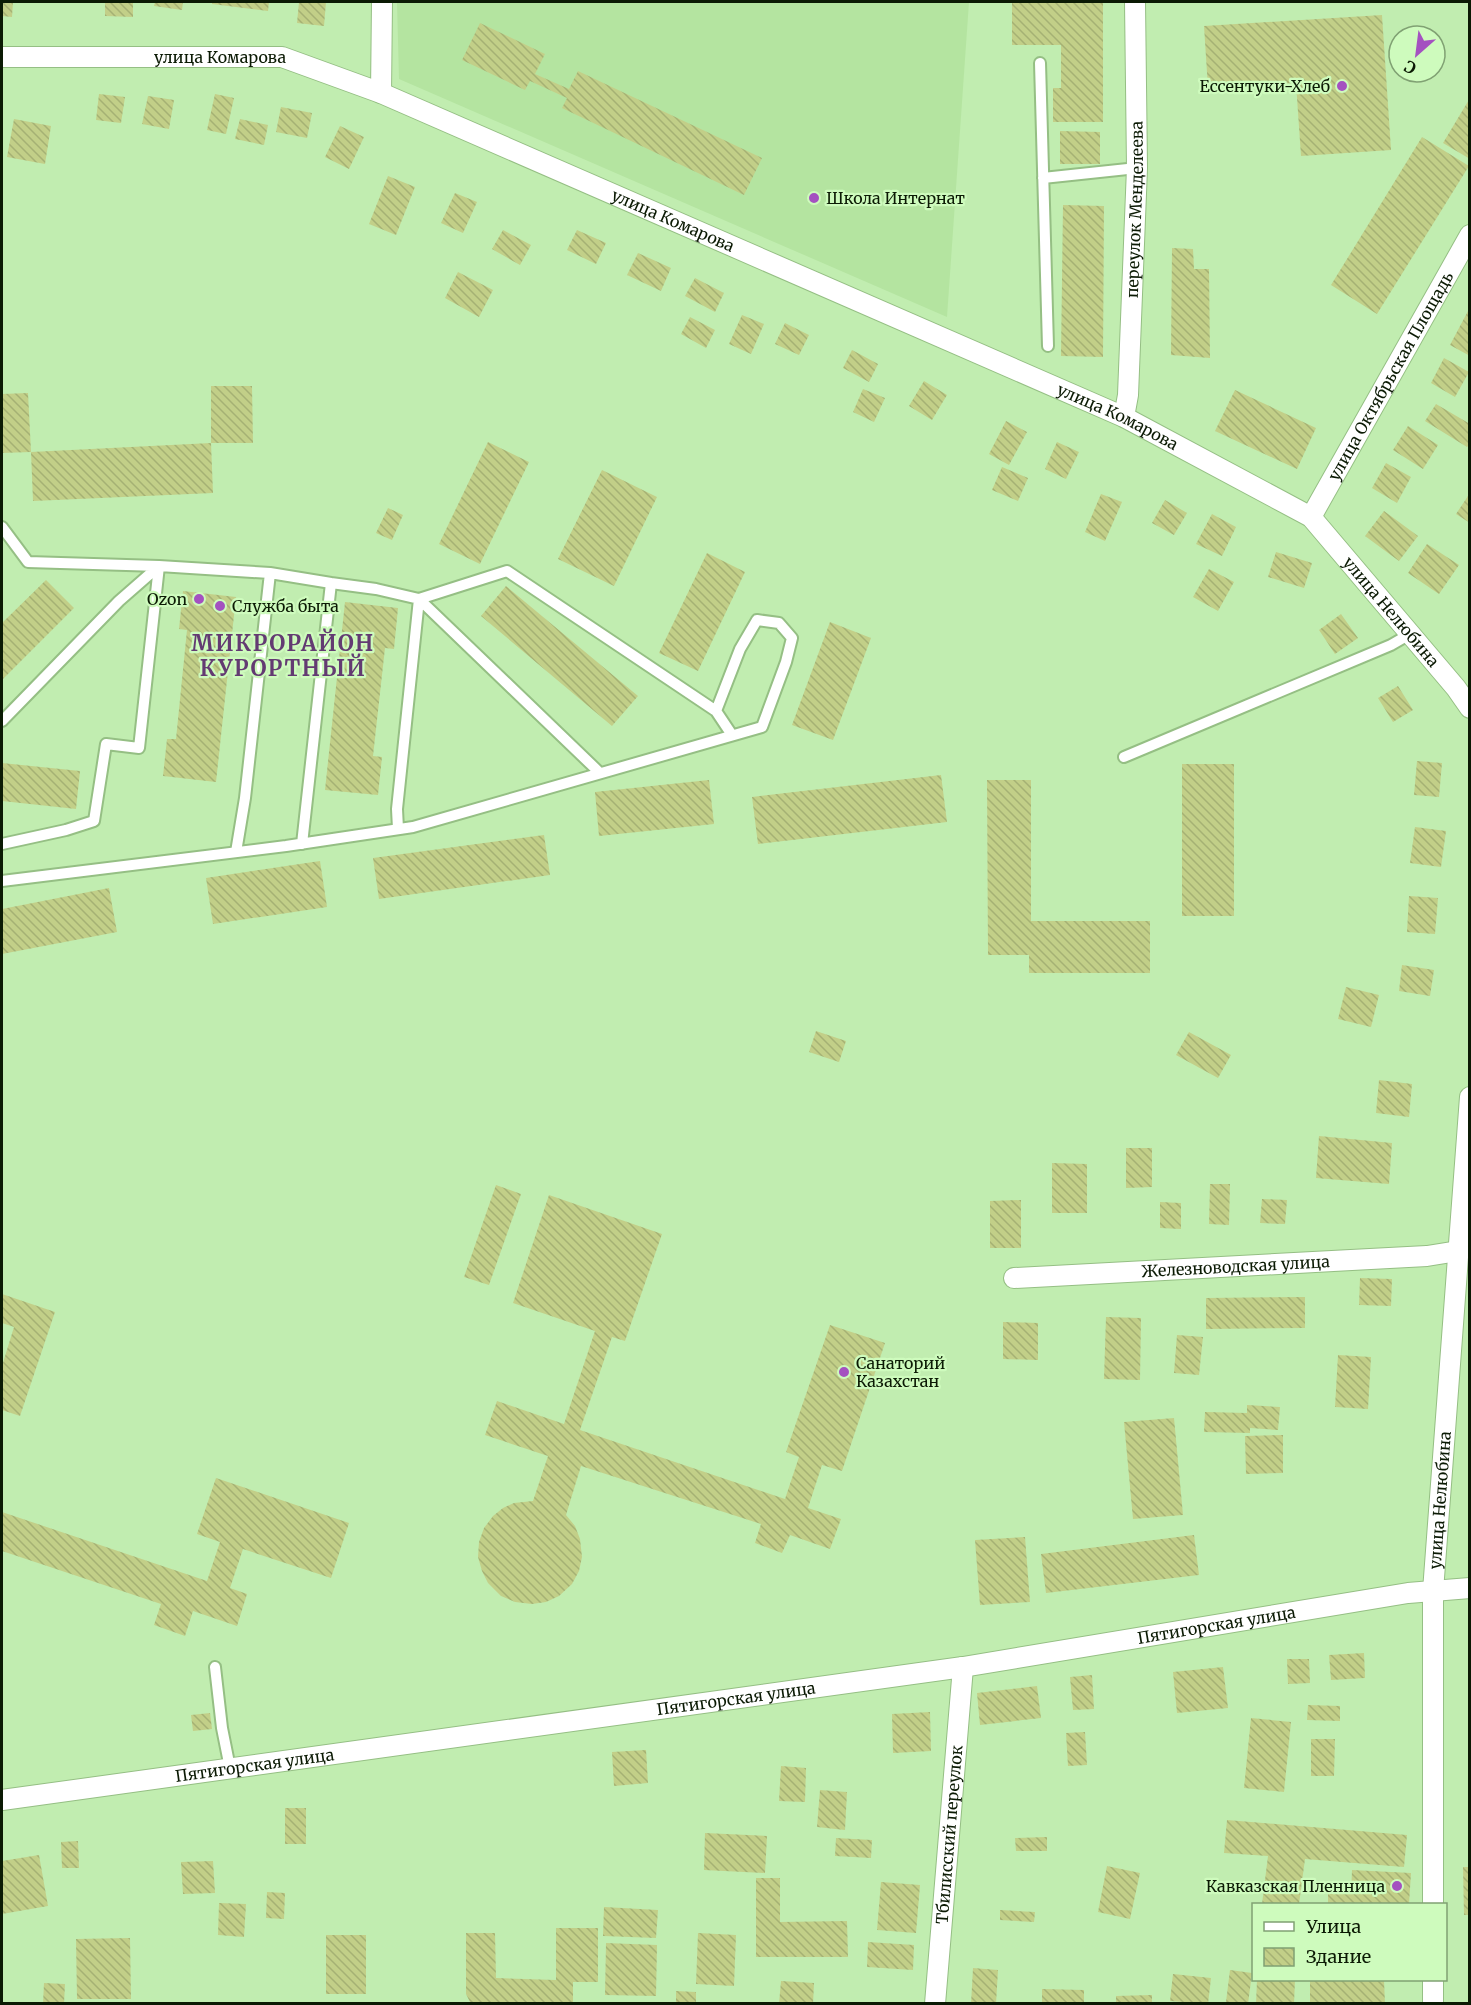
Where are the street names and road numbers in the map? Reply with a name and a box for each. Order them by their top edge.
street label: улица Комарова [154,47,286,67]
street label: переулок Менделеева [1122,120,1147,298]
street label: улица Комарова [609,185,738,256]
street label: улица Октябрьская Площадь [1324,268,1457,484]
street label: улица Комарова [1054,379,1182,454]
street label: улица Нелюбина [1339,552,1444,671]
street label: Железноводская улица [1141,1251,1331,1281]
street label: улица Нелюбина [1425,1430,1455,1570]
street label: Пятигорская улица [1136,1602,1297,1648]
street label: Пятигорская улица [655,1677,817,1719]
street label: Пятигорская улица [174,1744,336,1786]
street label: Тбилисский переулок [932,1744,966,1925]

